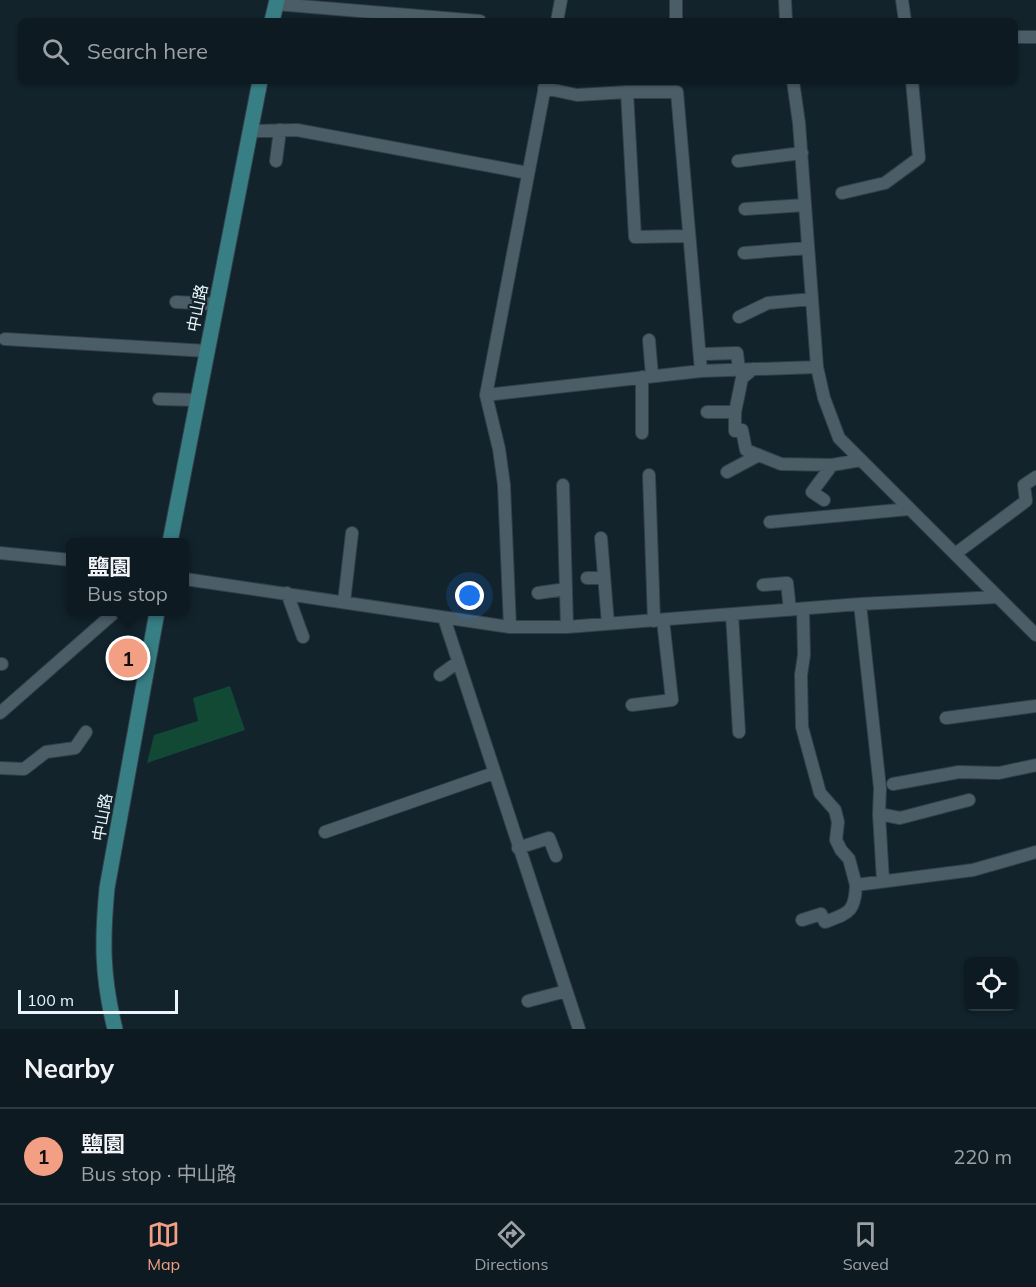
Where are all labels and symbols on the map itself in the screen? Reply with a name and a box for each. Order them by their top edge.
street label: 中山路 [183,283,211,333]
your location [455,581,484,610]
pin: 1 [108,636,148,680]
street label: 中山路 [88,792,116,842]
scale bar [18,987,178,1014]

